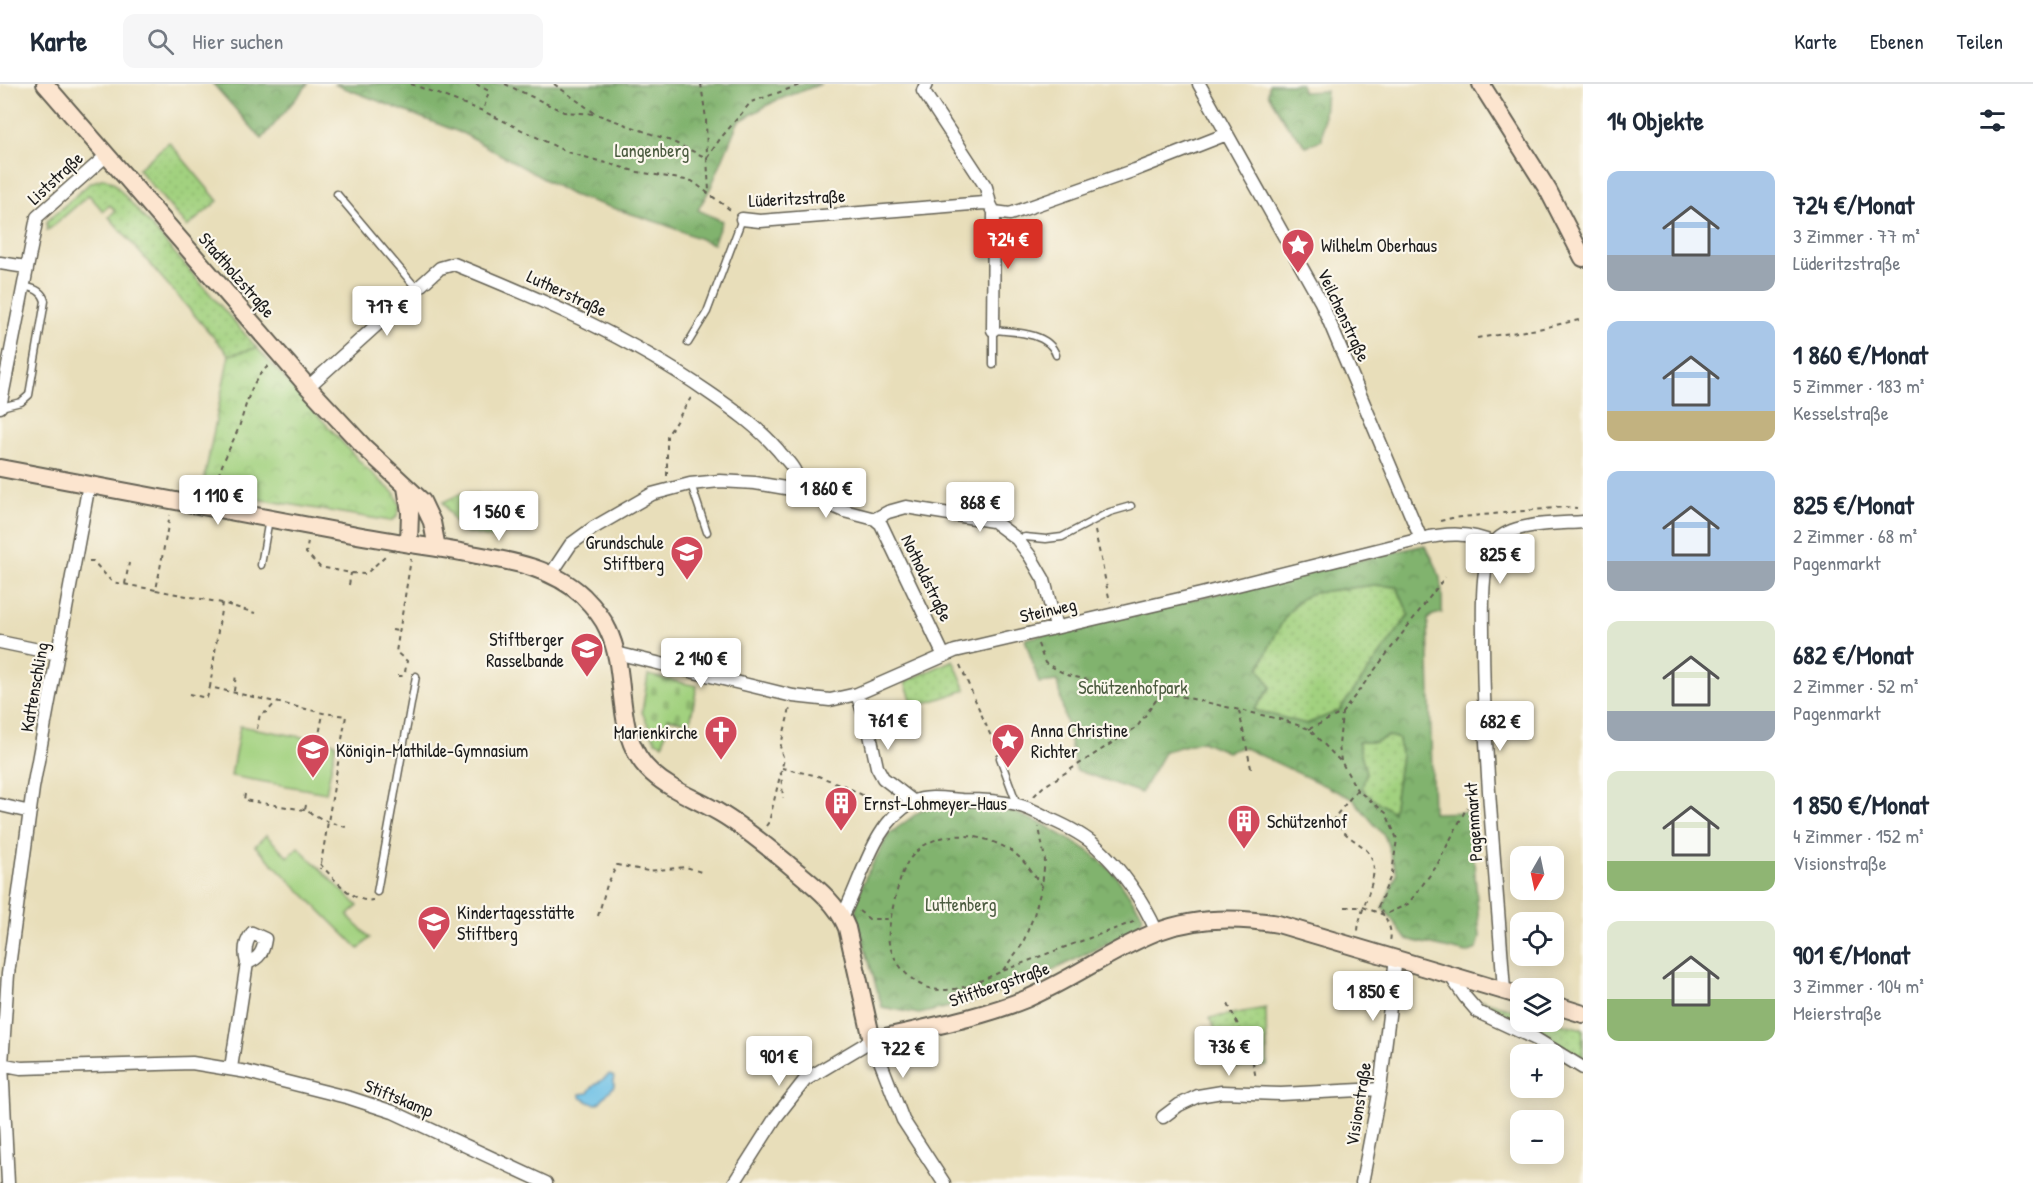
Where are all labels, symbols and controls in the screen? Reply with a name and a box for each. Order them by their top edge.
search box [123,14,543,68]
text: Karte [30,22,87,60]
icon: search [144,25,177,58]
text: Hier suchen [192,26,283,56]
text: Karte [1794,27,1837,56]
text: Ebenen [1870,27,1924,56]
text: Teilen [1957,27,2003,56]
text: 14 Objekte [1607,103,1704,138]
icon: filters [1976,104,2009,137]
park label: Langenberg [615,138,689,163]
street label: Liststraße [22,146,88,210]
street label: Lüderitzstraße [748,183,846,213]
text: 724 €/Monat [1793,187,1914,222]
icon: home [1655,195,1727,267]
pin: 724 € [966,219,1050,270]
text: 3 Zimmer · 77 m² [1793,222,1920,249]
text: 724 € [988,225,1028,252]
street label: Stadtholzstraße [193,227,281,323]
place icon: Wilhelm Oberhaus [1280,227,1316,274]
place label: Wilhelm Oberhaus [1321,233,1437,258]
text: Lüderitzstraße [1793,249,1900,276]
street label: Lutherstraße [523,264,611,322]
street label: Veilchenstraße [1312,265,1376,365]
pin: 717 € [345,286,429,337]
text: 717 € [366,292,408,319]
text: 1 860 €/Monat [1793,337,1928,372]
icon: home [1655,345,1727,417]
text: 5 Zimmer · 183 m² [1793,372,1924,399]
text: Kesselstraße [1793,399,1889,426]
pin: 1 860 € [771,468,881,519]
text: 1 860 € [800,474,852,501]
pin: 1 110 € [163,475,273,526]
text: 1 110 € [193,481,243,508]
pin: 868 € [938,482,1022,533]
text: 825 €/Monat [1793,487,1914,522]
text: 868 € [960,488,1000,515]
pin: 1 560 € [444,491,554,542]
icon: home [1655,495,1727,567]
text: 1 560 € [473,497,525,524]
text: 2 Zimmer · 68 m² [1793,522,1917,549]
place label: Grundschule Stiftberg [585,530,664,576]
street label: Notholdstraße [895,531,959,625]
school or university icon: Grundschule Stiftberg [669,534,705,581]
pin: 825 € [1458,534,1542,585]
text: 825 € [1480,540,1520,567]
text: Pagenmarkt [1793,549,1881,576]
street label: Steinweg [1017,591,1079,629]
place label: Stiftberger Rasselbande [486,627,564,673]
school or university icon: Stiftberger Rasselbande [569,631,605,678]
text: 682 €/Monat [1793,637,1913,672]
pin: 2 140 € [646,638,756,689]
street label: Kattenschling [14,640,54,734]
text: 2 140 € [675,644,727,671]
icon: home [1655,645,1727,717]
text: 2 Zimmer · 52 m² [1793,672,1918,699]
park label: Schützenhofpark [1078,675,1188,700]
text: Pagenmarkt [1793,699,1881,726]
pin: 761 € [846,700,930,751]
pin: 682 € [1458,701,1542,752]
text: 761 € [868,706,908,733]
text: 682 € [1480,707,1520,734]
church icon: Marienkirche [703,714,739,761]
place label: Anna Christine Richter [1031,718,1128,764]
place label: Marienkirche [614,720,698,745]
place icon: Anna Christine Richter [990,722,1026,769]
school or university icon: Königin-Mathilde-Gymnasium [295,732,331,779]
place label: Königin-Mathilde-Gymnasium [336,738,528,763]
street label: Pagenmarkt [1458,781,1488,862]
building icon: Ernst-Lohmeyer-Haus [823,785,859,832]
text: 1 850 €/Monat [1793,787,1929,822]
place label: Ernst-Lohmeyer-Haus [864,791,1007,816]
icon: home [1655,795,1727,867]
building icon: Schützenhof [1226,803,1262,850]
place label: Schützenhof [1267,809,1348,834]
text: 4 Zimmer · 152 m² [1793,822,1924,849]
north arrow [1510,846,1564,900]
map controls [1510,846,1564,1164]
text: Visionstraße [1793,849,1887,876]
park label: Luttenberg [925,892,997,917]
place label: Kindertagesstätte Stiftberg [457,900,575,946]
school or university icon: Kindertagesstätte Stiftberg [416,904,452,951]
button: locate [1510,912,1564,966]
text: 901 €/Monat [1793,937,1910,972]
icon: home [1655,945,1727,1017]
street label: Stiftbergstraße [946,955,1052,1013]
pin: 1 850 € [1318,971,1428,1022]
text: 3 Zimmer · 104 m² [1793,972,1924,999]
text: 1 850 € [1347,977,1399,1004]
button: layers [1510,978,1564,1032]
text: Meierstraße [1793,999,1882,1026]
pin: 736 € [1187,1026,1271,1077]
pin: 722 € [861,1028,945,1079]
text: 736 € [1208,1032,1250,1059]
text: 722 € [882,1034,924,1061]
pin: 901 € [737,1036,821,1087]
text: 901 € [760,1042,798,1069]
button: + [1510,1044,1564,1098]
street label: Visionstraße [1339,1060,1377,1148]
street label: Stiftskamp [361,1073,438,1123]
button: − [1510,1110,1564,1164]

